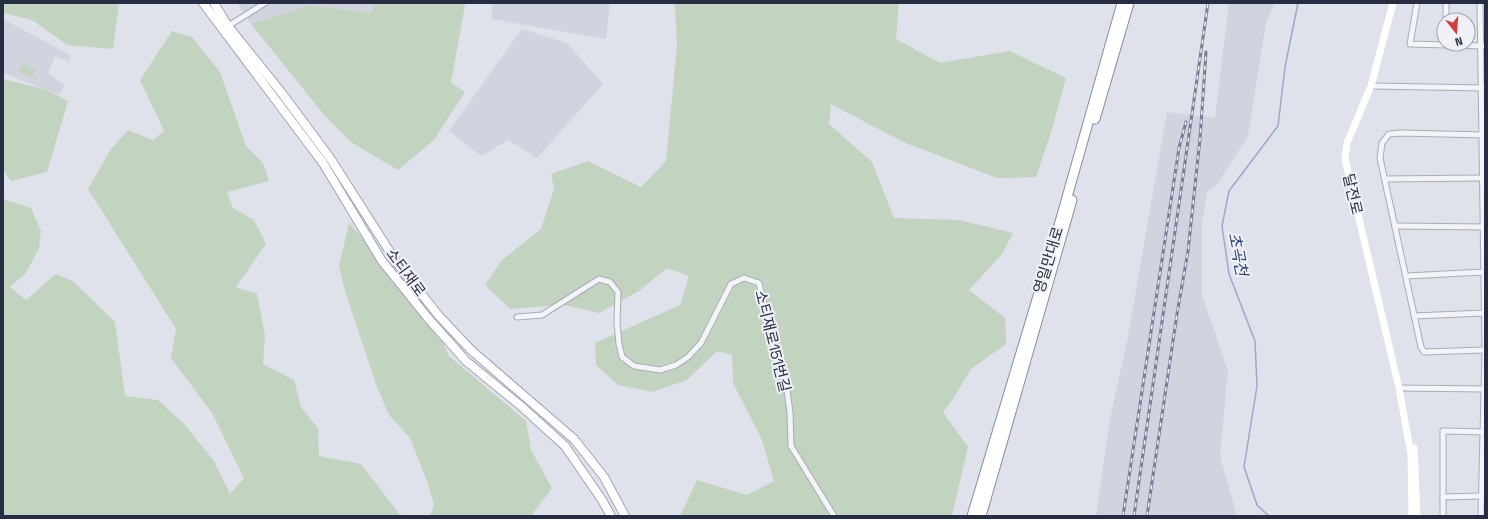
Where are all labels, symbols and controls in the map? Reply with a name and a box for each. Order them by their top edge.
north arrow [1436,12,1476,52]
text: N [1453,34,1464,49]
street label: 달전로 [1339,172,1367,216]
street label: 영일만대로 [1029,224,1067,296]
water label: 초곡천 [1223,230,1253,280]
street label: 소티재로 [382,244,430,300]
street label: 소티재로151번길 [751,288,795,394]

